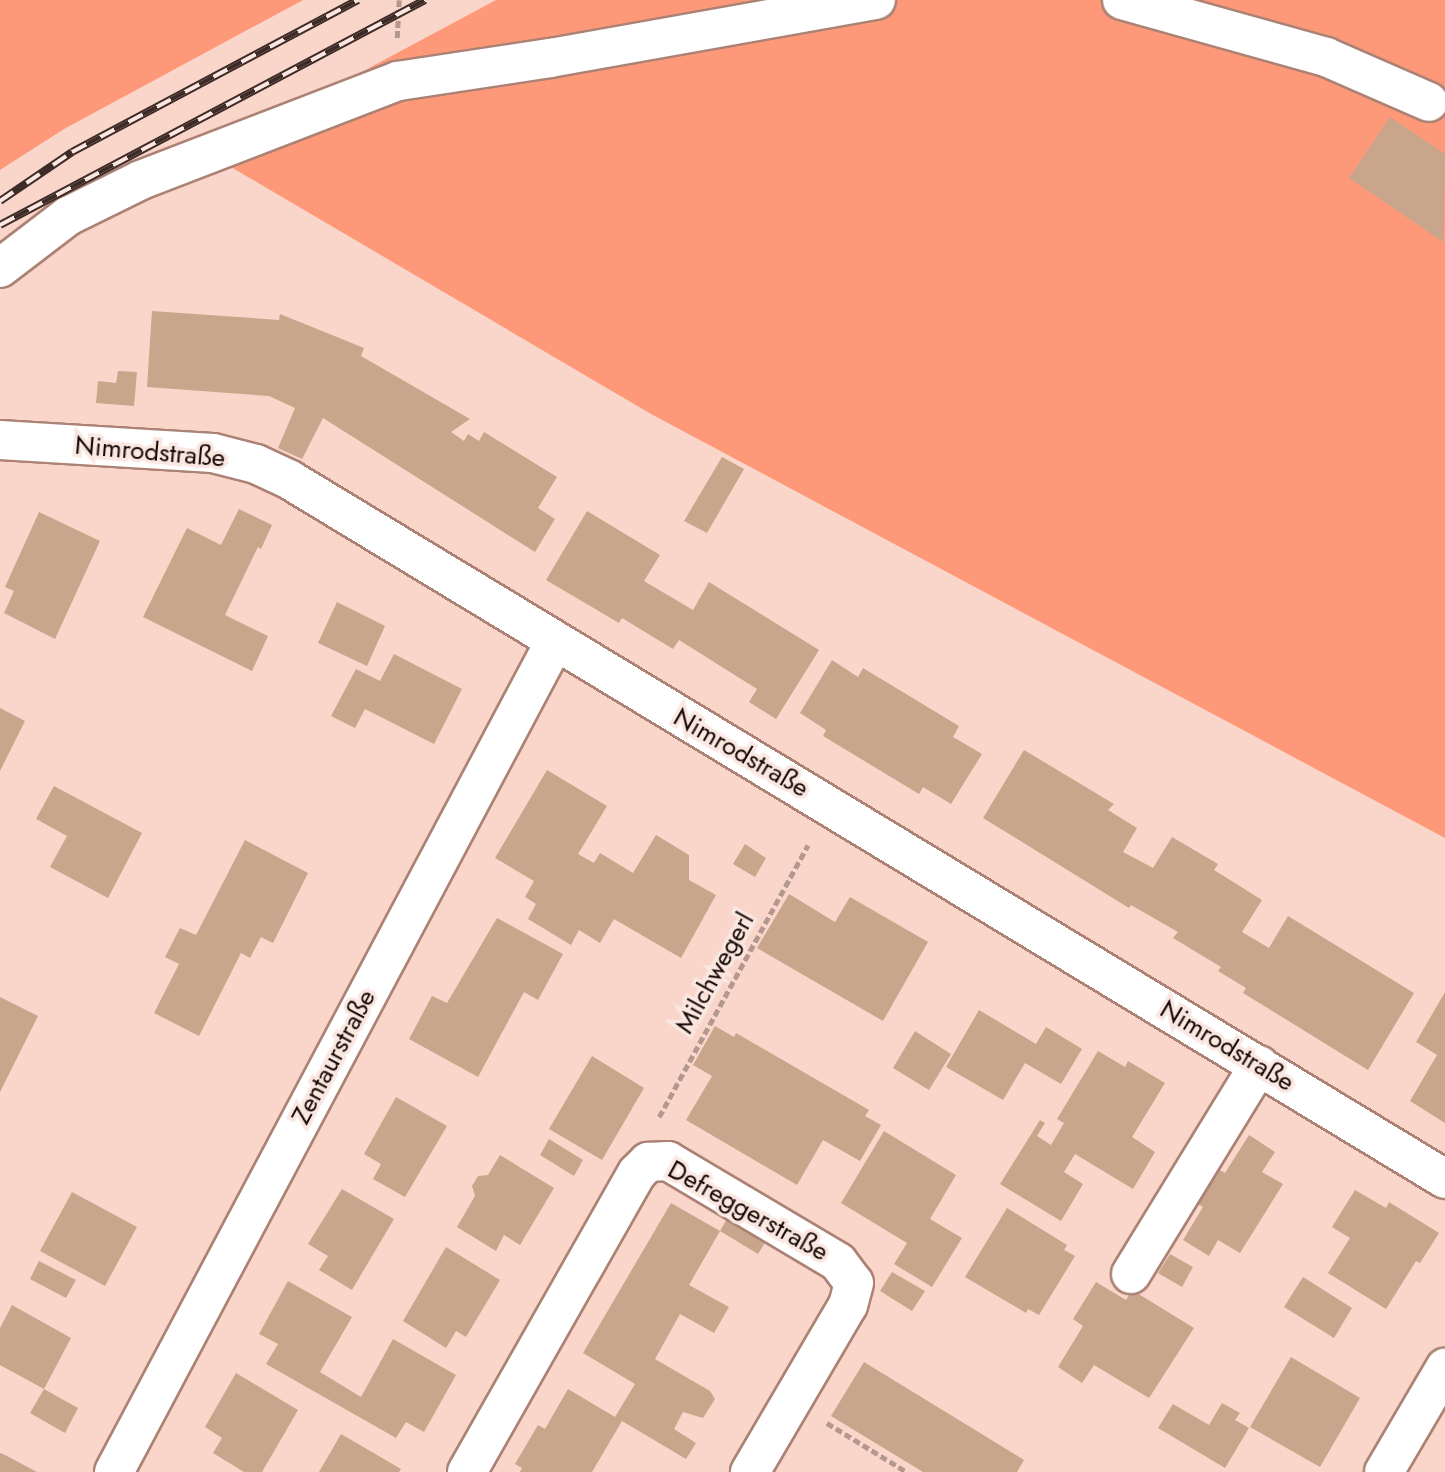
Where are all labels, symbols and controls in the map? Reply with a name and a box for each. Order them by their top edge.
street label: Nimrodstraße [73,430,227,474]
street label: Nimrodstraße [668,702,814,804]
street label: Milchwegerl [669,907,761,1039]
street label: Zentaurstraße [285,984,383,1130]
street label: Nimrodstraße [1154,994,1300,1098]
street label: Defreggerstraße [662,1154,834,1268]

